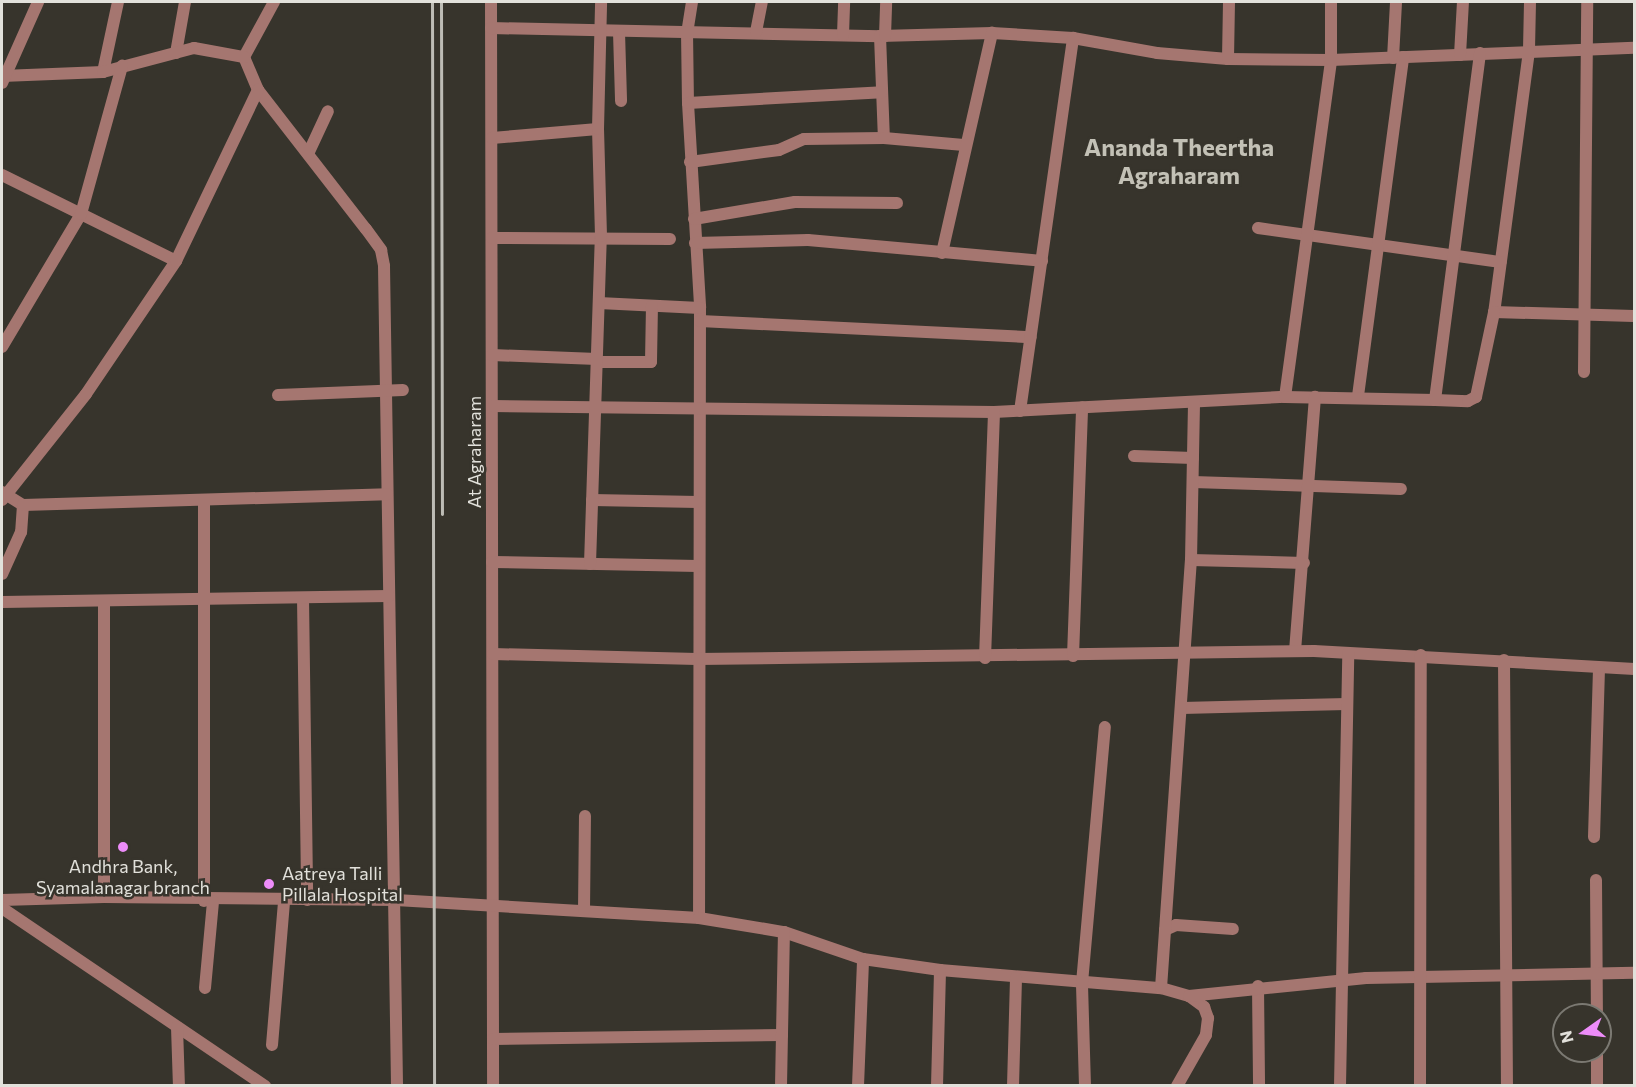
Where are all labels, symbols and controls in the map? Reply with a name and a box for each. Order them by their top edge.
district label: Ananda Theertha Agraharam [1084,133,1274,189]
street label: At Agraharam [463,396,485,508]
marker: Andhra Bank, Syamalanagar branch [116,840,130,854]
place label: Andhra Bank, Syamalanagar branch [36,856,210,898]
place label: Aatreya Talli Pillala Hospital [282,863,403,906]
marker: Aatreya Talli Pillala Hospital [260,875,278,893]
north arrow [1552,1003,1612,1063]
text: N [1555,1029,1577,1045]

